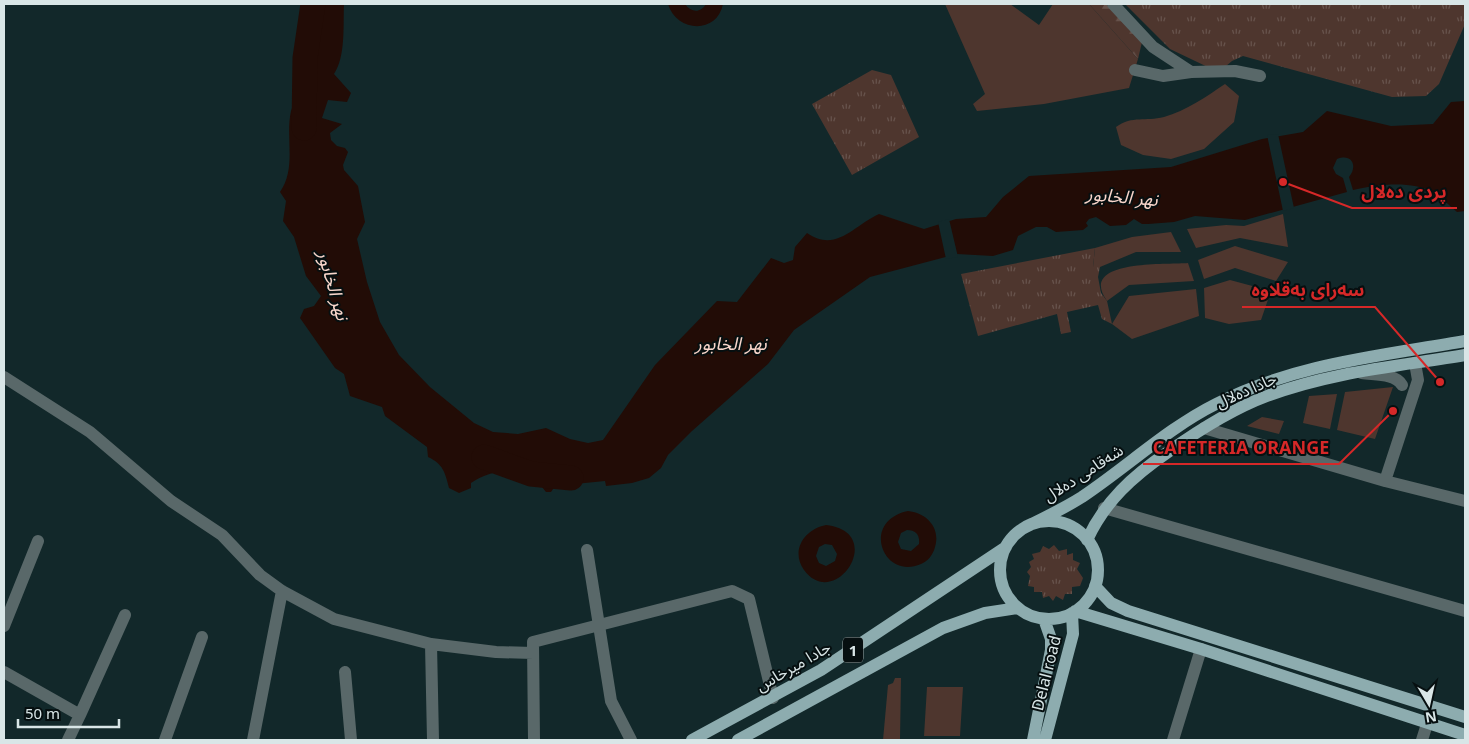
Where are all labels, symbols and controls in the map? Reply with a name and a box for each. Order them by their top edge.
callout: پردی دەلال [1352,175,1457,208]
text: پردی دەلال [1361,179,1447,204]
water label: نهر الخابور [1083,181,1161,211]
water label: نهر الخابور [312,245,356,325]
callout: سەراى بەقلاوە [1242,274,1375,307]
text: سەراى بەقلاوە [1252,277,1364,301]
water label: نهر الخابور [693,331,769,355]
street label: جادا دەلال [1212,367,1280,413]
callout: CAFETERIA ORANGE [1143,431,1339,464]
text: CAFETERIA ORANGE [1153,435,1329,459]
street label: شەقامی دەلال [1039,439,1127,507]
street label: Delal road [1026,633,1066,713]
street label: جادا ميرخاس [751,636,835,696]
road number: 1 [843,638,863,662]
north arrow [1404,679,1454,729]
scale bar [18,696,119,728]
text: 50 m [25,703,60,723]
text: N [1424,707,1438,728]

